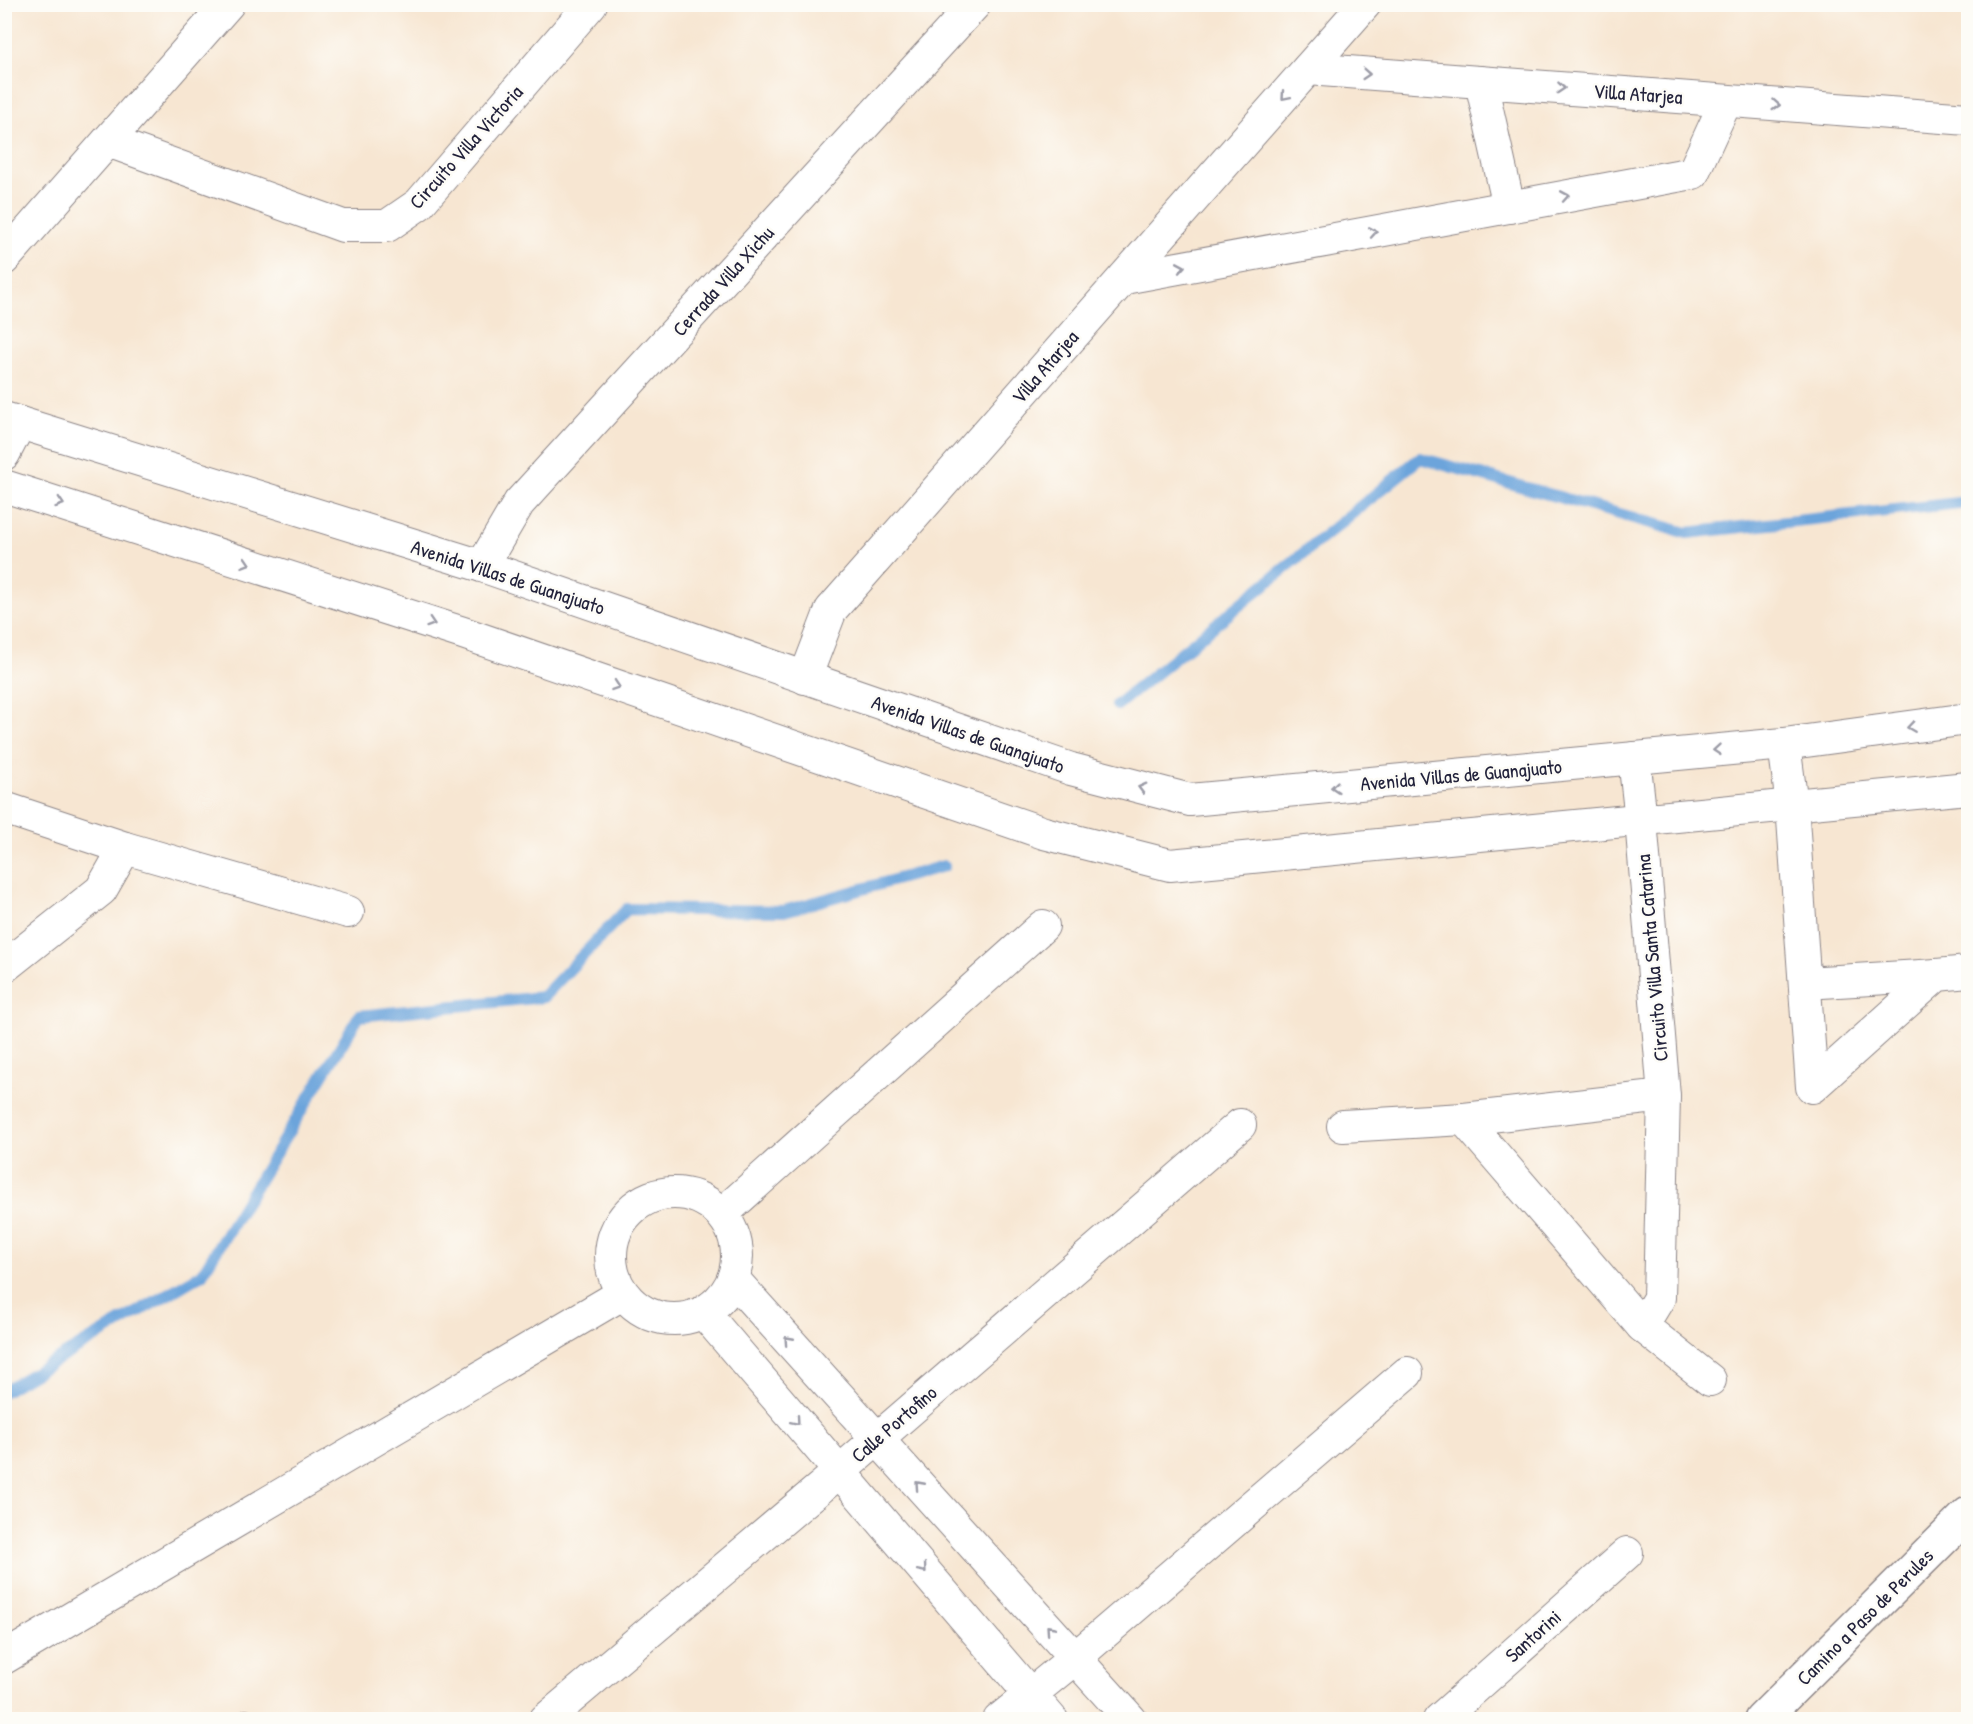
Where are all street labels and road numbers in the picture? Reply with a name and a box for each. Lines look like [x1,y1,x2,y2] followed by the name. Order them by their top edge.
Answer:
[1592,77,1684,110] street label: Villa Atarjea
[403,79,529,214] street label: Circuito Villa Victoria
[666,220,779,342] street label: Cerrada Villa Xichu
[1005,324,1084,409] street label: Villa Atarjea
[408,532,608,621] street label: Avenida Villas de Guanajuato
[868,688,1068,779] street label: Avenida Villas de Guanajuato
[1359,752,1563,797] street label: Avenida Villas de Guanajuato
[1629,853,1674,1063] street label: Circuito Villa Santa Catarina
[845,1379,942,1468] street label: Calle Portofino
[1790,1542,1939,1691] street label: Camino a Paso de Perules
[1499,1603,1566,1668] street label: Santorini

